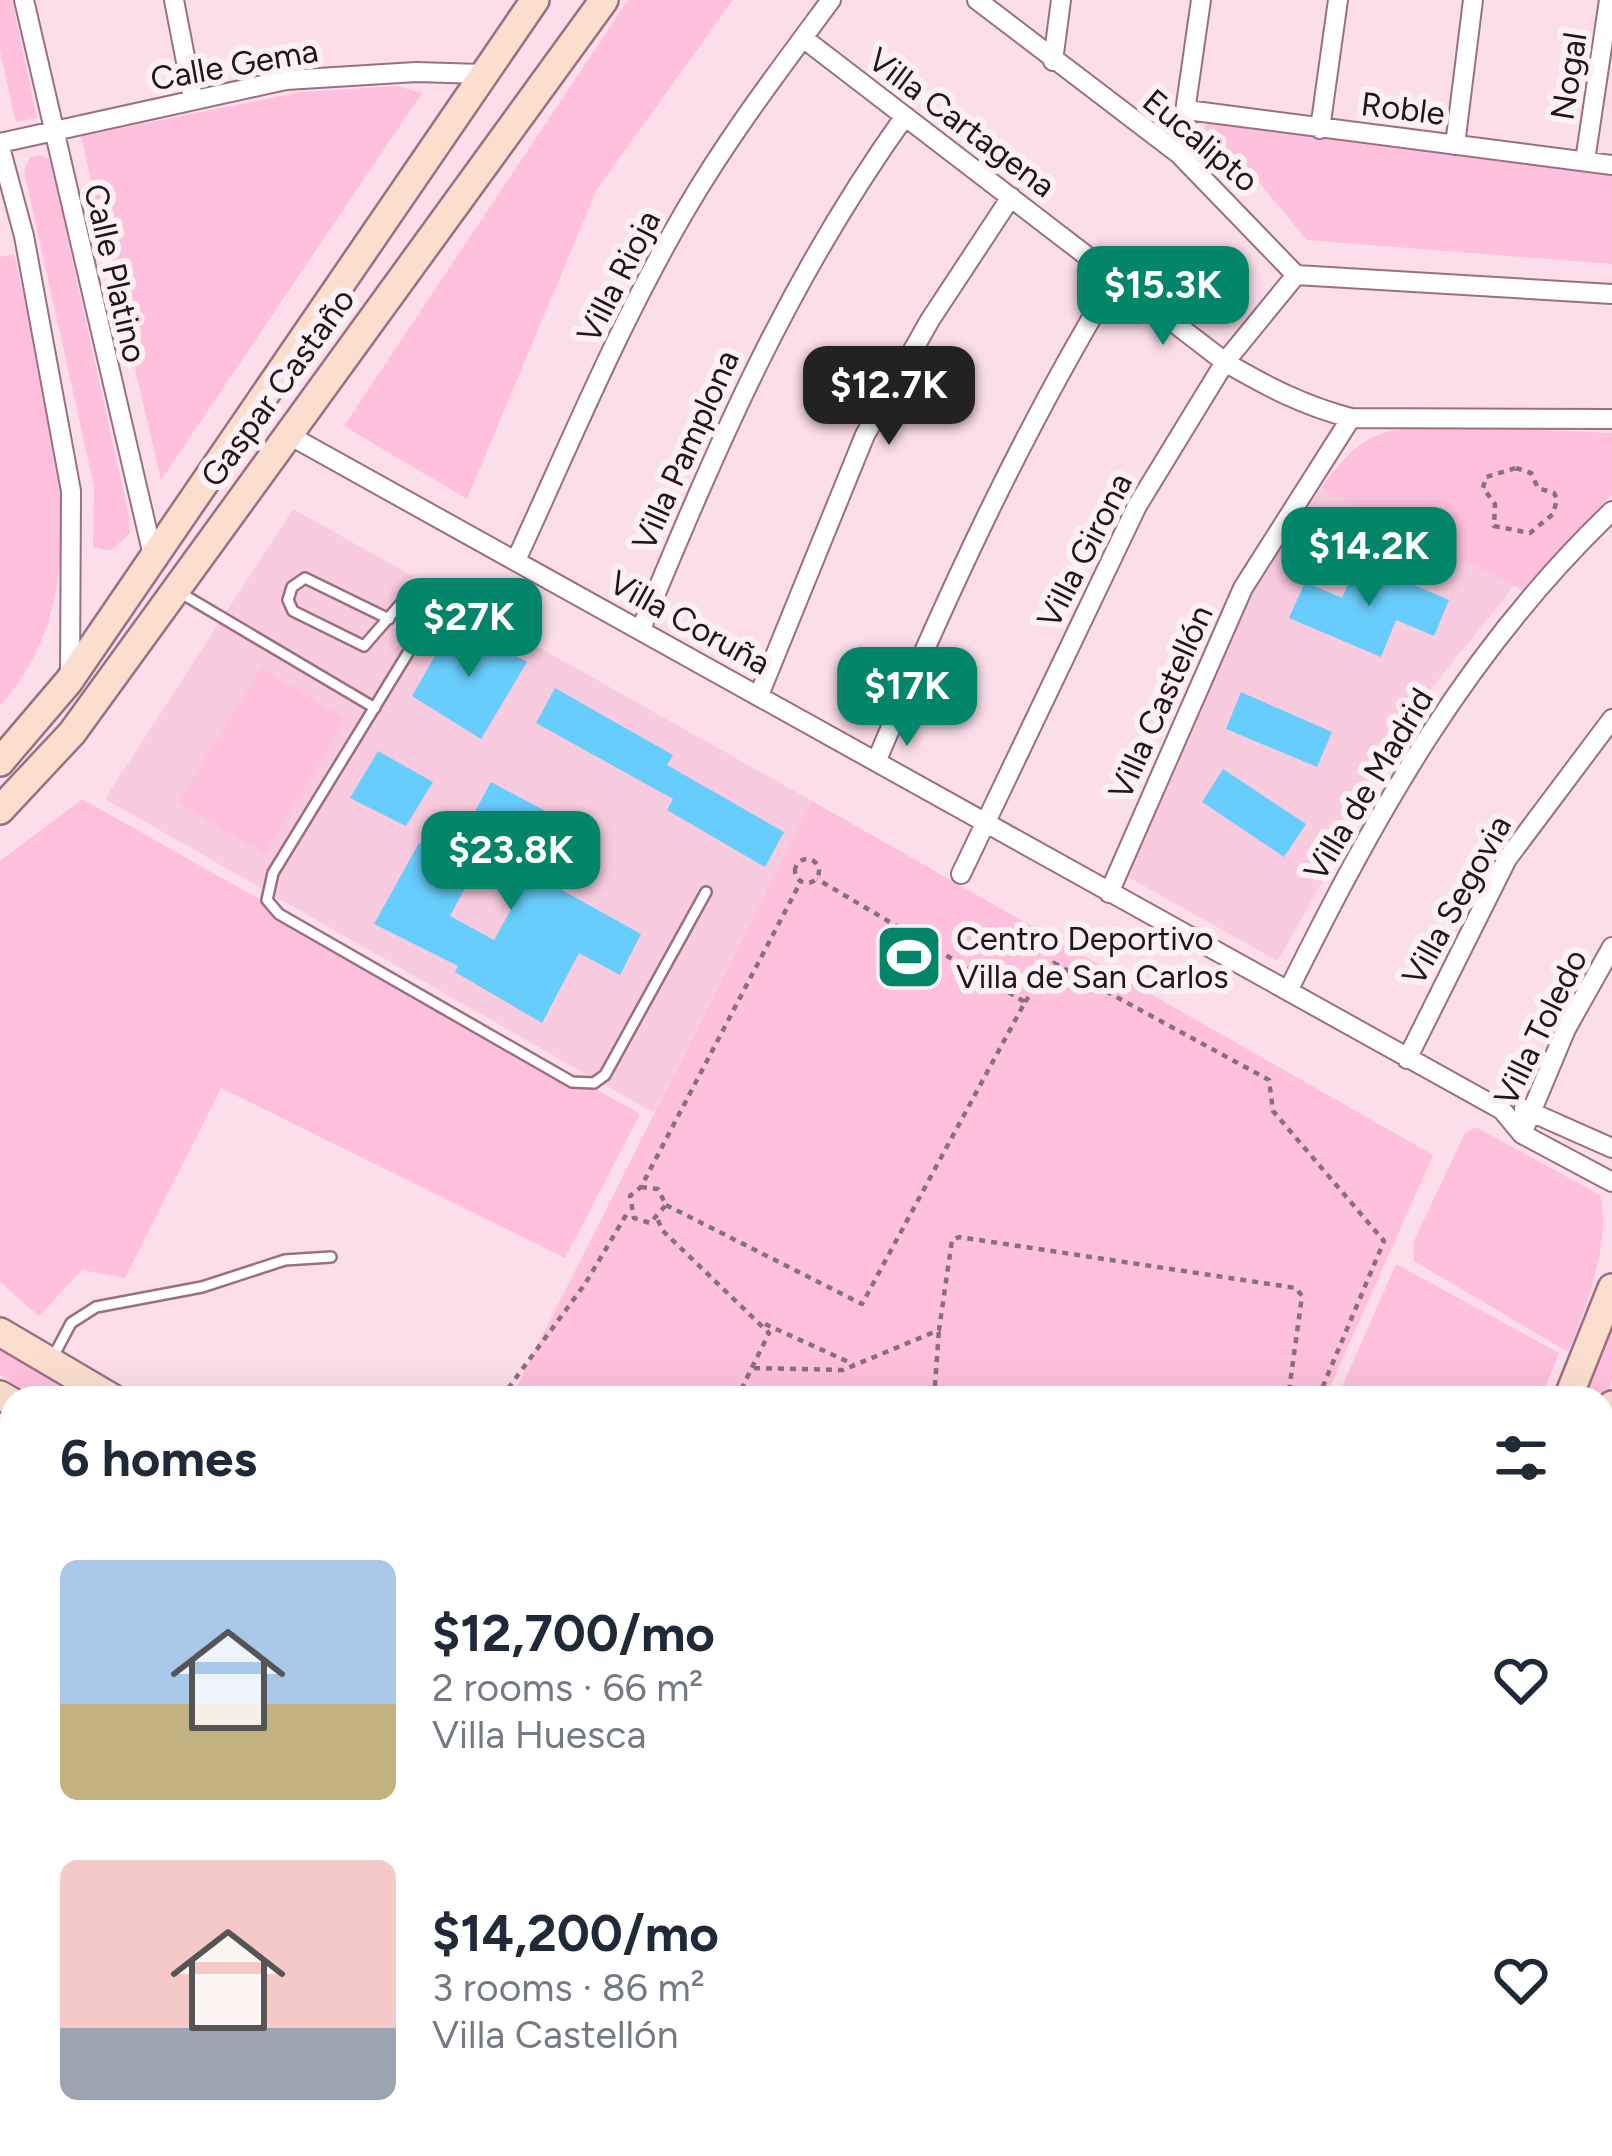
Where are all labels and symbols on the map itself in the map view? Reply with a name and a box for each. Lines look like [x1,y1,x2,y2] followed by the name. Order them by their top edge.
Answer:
[1542,29,1595,123] street label: Nogal
[147,31,321,98] street label: Calle Gema
[861,40,1063,205] street label: Villa Cartagena
[1135,81,1266,200] street label: Eucalipto
[1359,84,1447,133] street label: Roble
[76,180,155,366] street label: Calle Platino
[569,204,668,349] street label: Villa Rioja
[1065,246,1261,348] pin: $15.3K
[192,280,362,494] street label: Gaspar Castaño
[624,344,747,556] street label: Villa Pamplona
[791,346,987,448] pin: $12.7K
[1029,466,1140,634] street label: Villa Girona
[1271,507,1467,609] pin: $14.2K
[603,562,777,683] street label: Villa Coruña
[398,578,540,680] pin: $27K
[1100,599,1221,805] street label: Villa Castellón
[836,647,978,749] pin: $17K
[1296,681,1441,888] street label: Villa de Madrid
[1394,809,1519,992] street label: Villa Segovia
[413,811,609,913] pin: $23.8K
[956,919,1229,996] place label: Centro Deportivo Villa de San Carlos
[874,922,944,992] sports icon: Centro Deportivo Villa de San Carlos
[1486,943,1595,1112] street label: Villa Toledo

